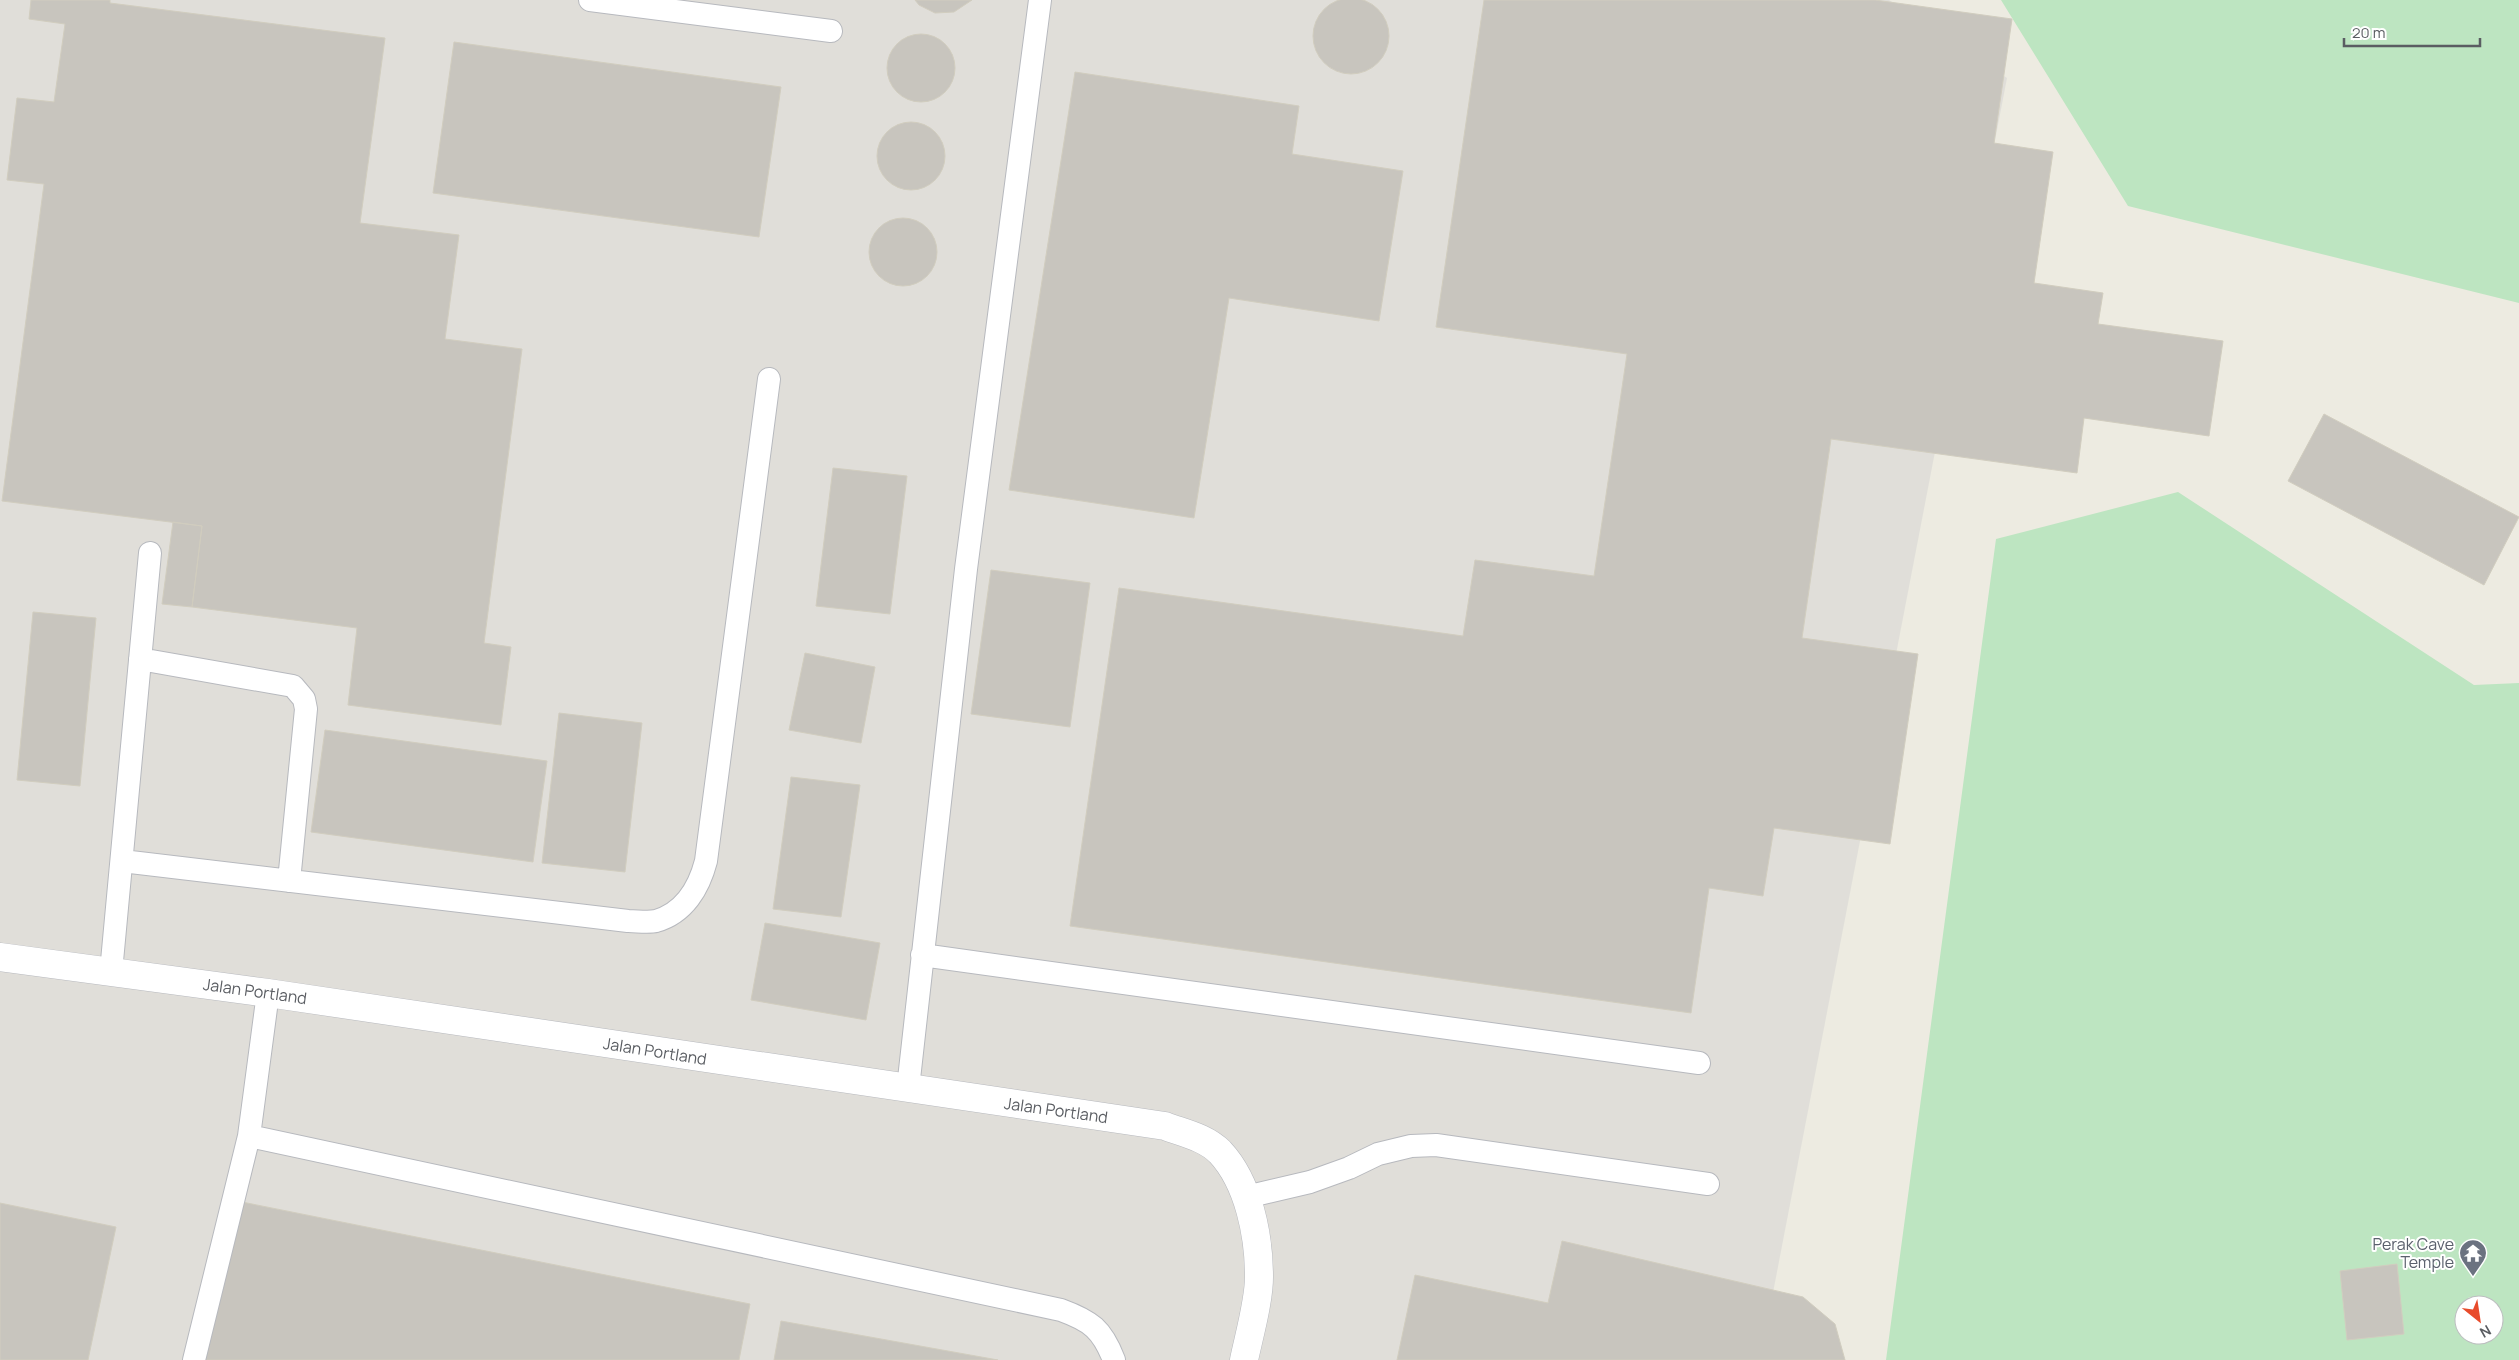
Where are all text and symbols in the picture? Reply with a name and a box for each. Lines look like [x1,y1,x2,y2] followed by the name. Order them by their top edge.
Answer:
[2344,15,2480,47] scale bar
[2352,22,2385,43] text: 20 m
[202,973,308,1009] street label: Jalan Portland
[602,1032,708,1070] street label: Jalan Portland
[1003,1092,1109,1128] street label: Jalan Portland
[2372,1233,2454,1273] place label: Perak Cave Temple
[2458,1238,2488,1277] temple icon: Perak Cave Temple
[2454,1295,2504,1345] north arrow
[2477,1321,2495,1342] text: N

